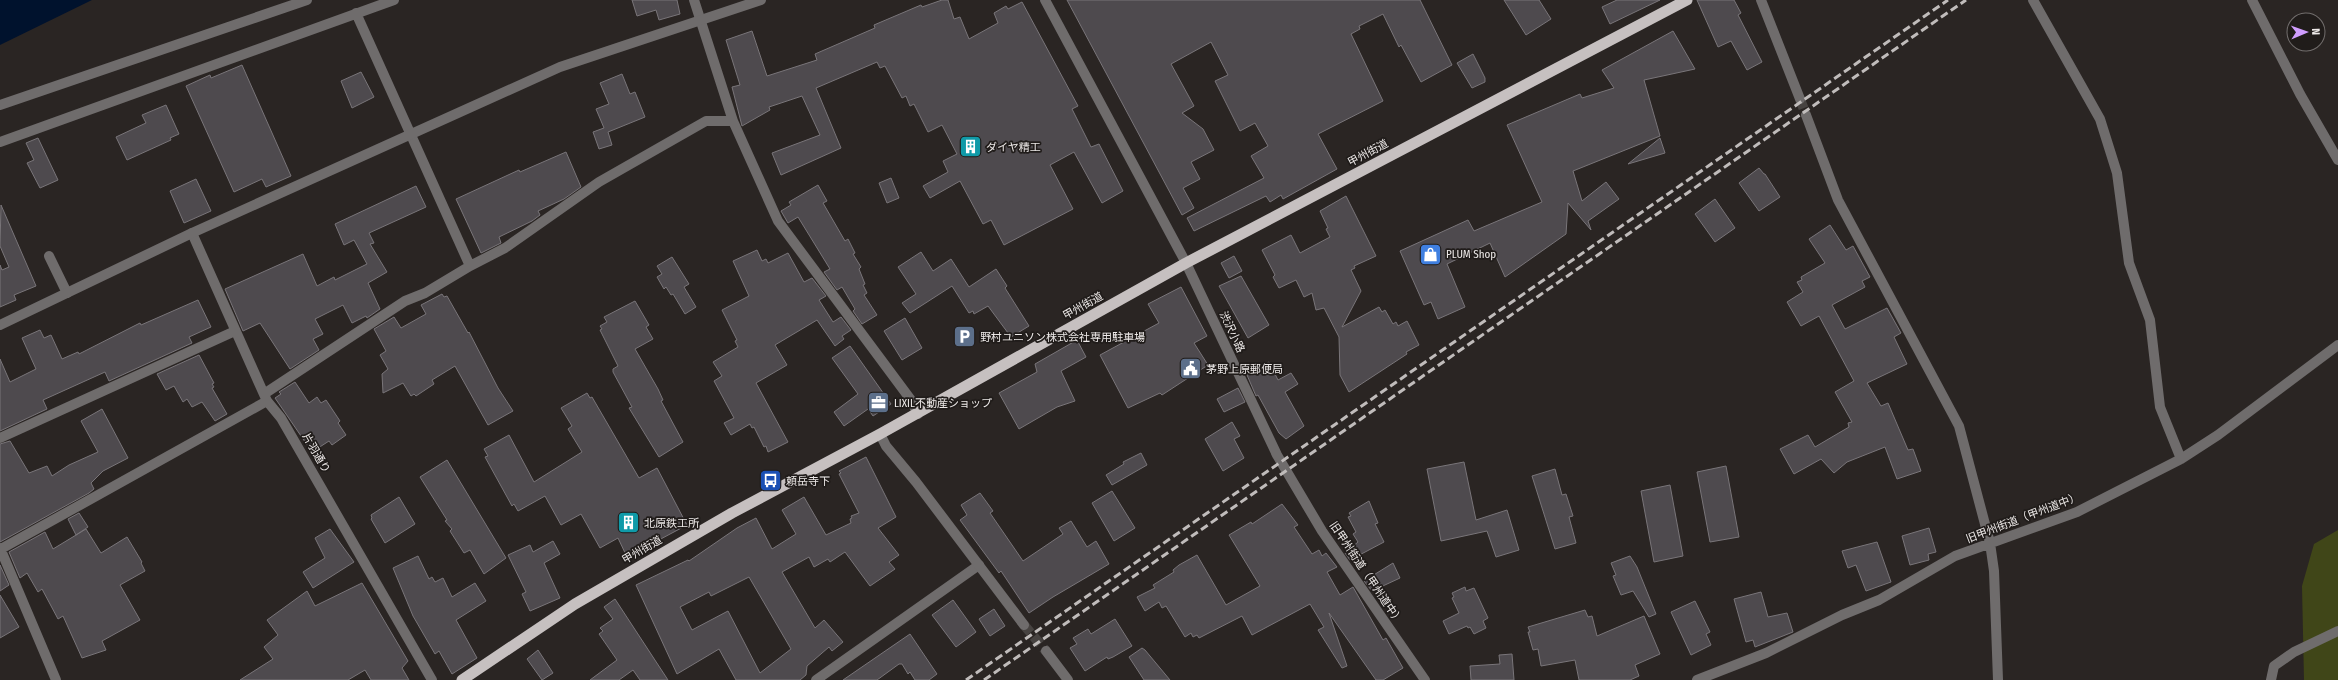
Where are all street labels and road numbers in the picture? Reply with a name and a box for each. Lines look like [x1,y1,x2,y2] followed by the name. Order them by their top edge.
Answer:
[1346,137,1390,169] street label: 甲州街道
[1061,290,1105,322] street label: 甲州街道
[1217,309,1247,355] street label: 渋沢小路
[299,431,333,475] street label: 片羽通り
[1964,490,2082,546] street label: 旧甲州街道（甲州道中）
[1327,519,1405,627] street label: 旧甲州街道（甲州道中）
[620,533,664,567] street label: 甲州街道

